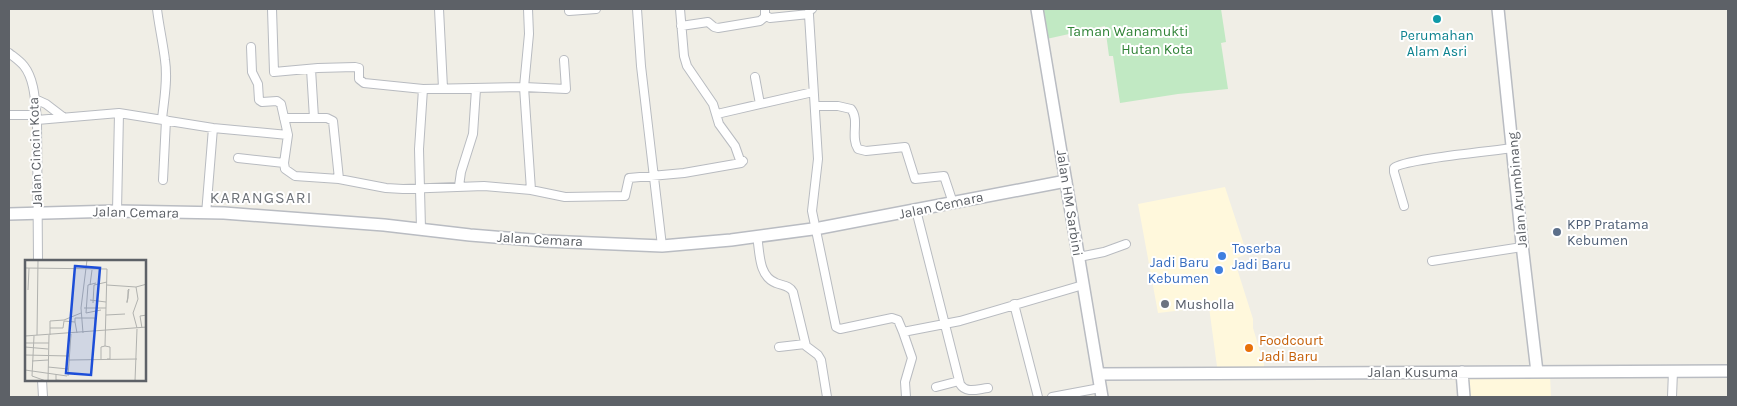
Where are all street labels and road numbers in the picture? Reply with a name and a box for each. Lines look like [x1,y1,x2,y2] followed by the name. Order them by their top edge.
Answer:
[25,97,46,207] street label: Jalan Cincin Kota
[1504,131,1531,249] street label: Jalan Arumbinang
[1053,149,1086,258] street label: Jalan HM Sarbini
[897,188,985,223] street label: Jalan Cemara
[93,203,179,222] street label: Jalan Cemara
[497,229,583,250] street label: Jalan Cemara
[1368,364,1458,381] street label: Jalan Kusuma

